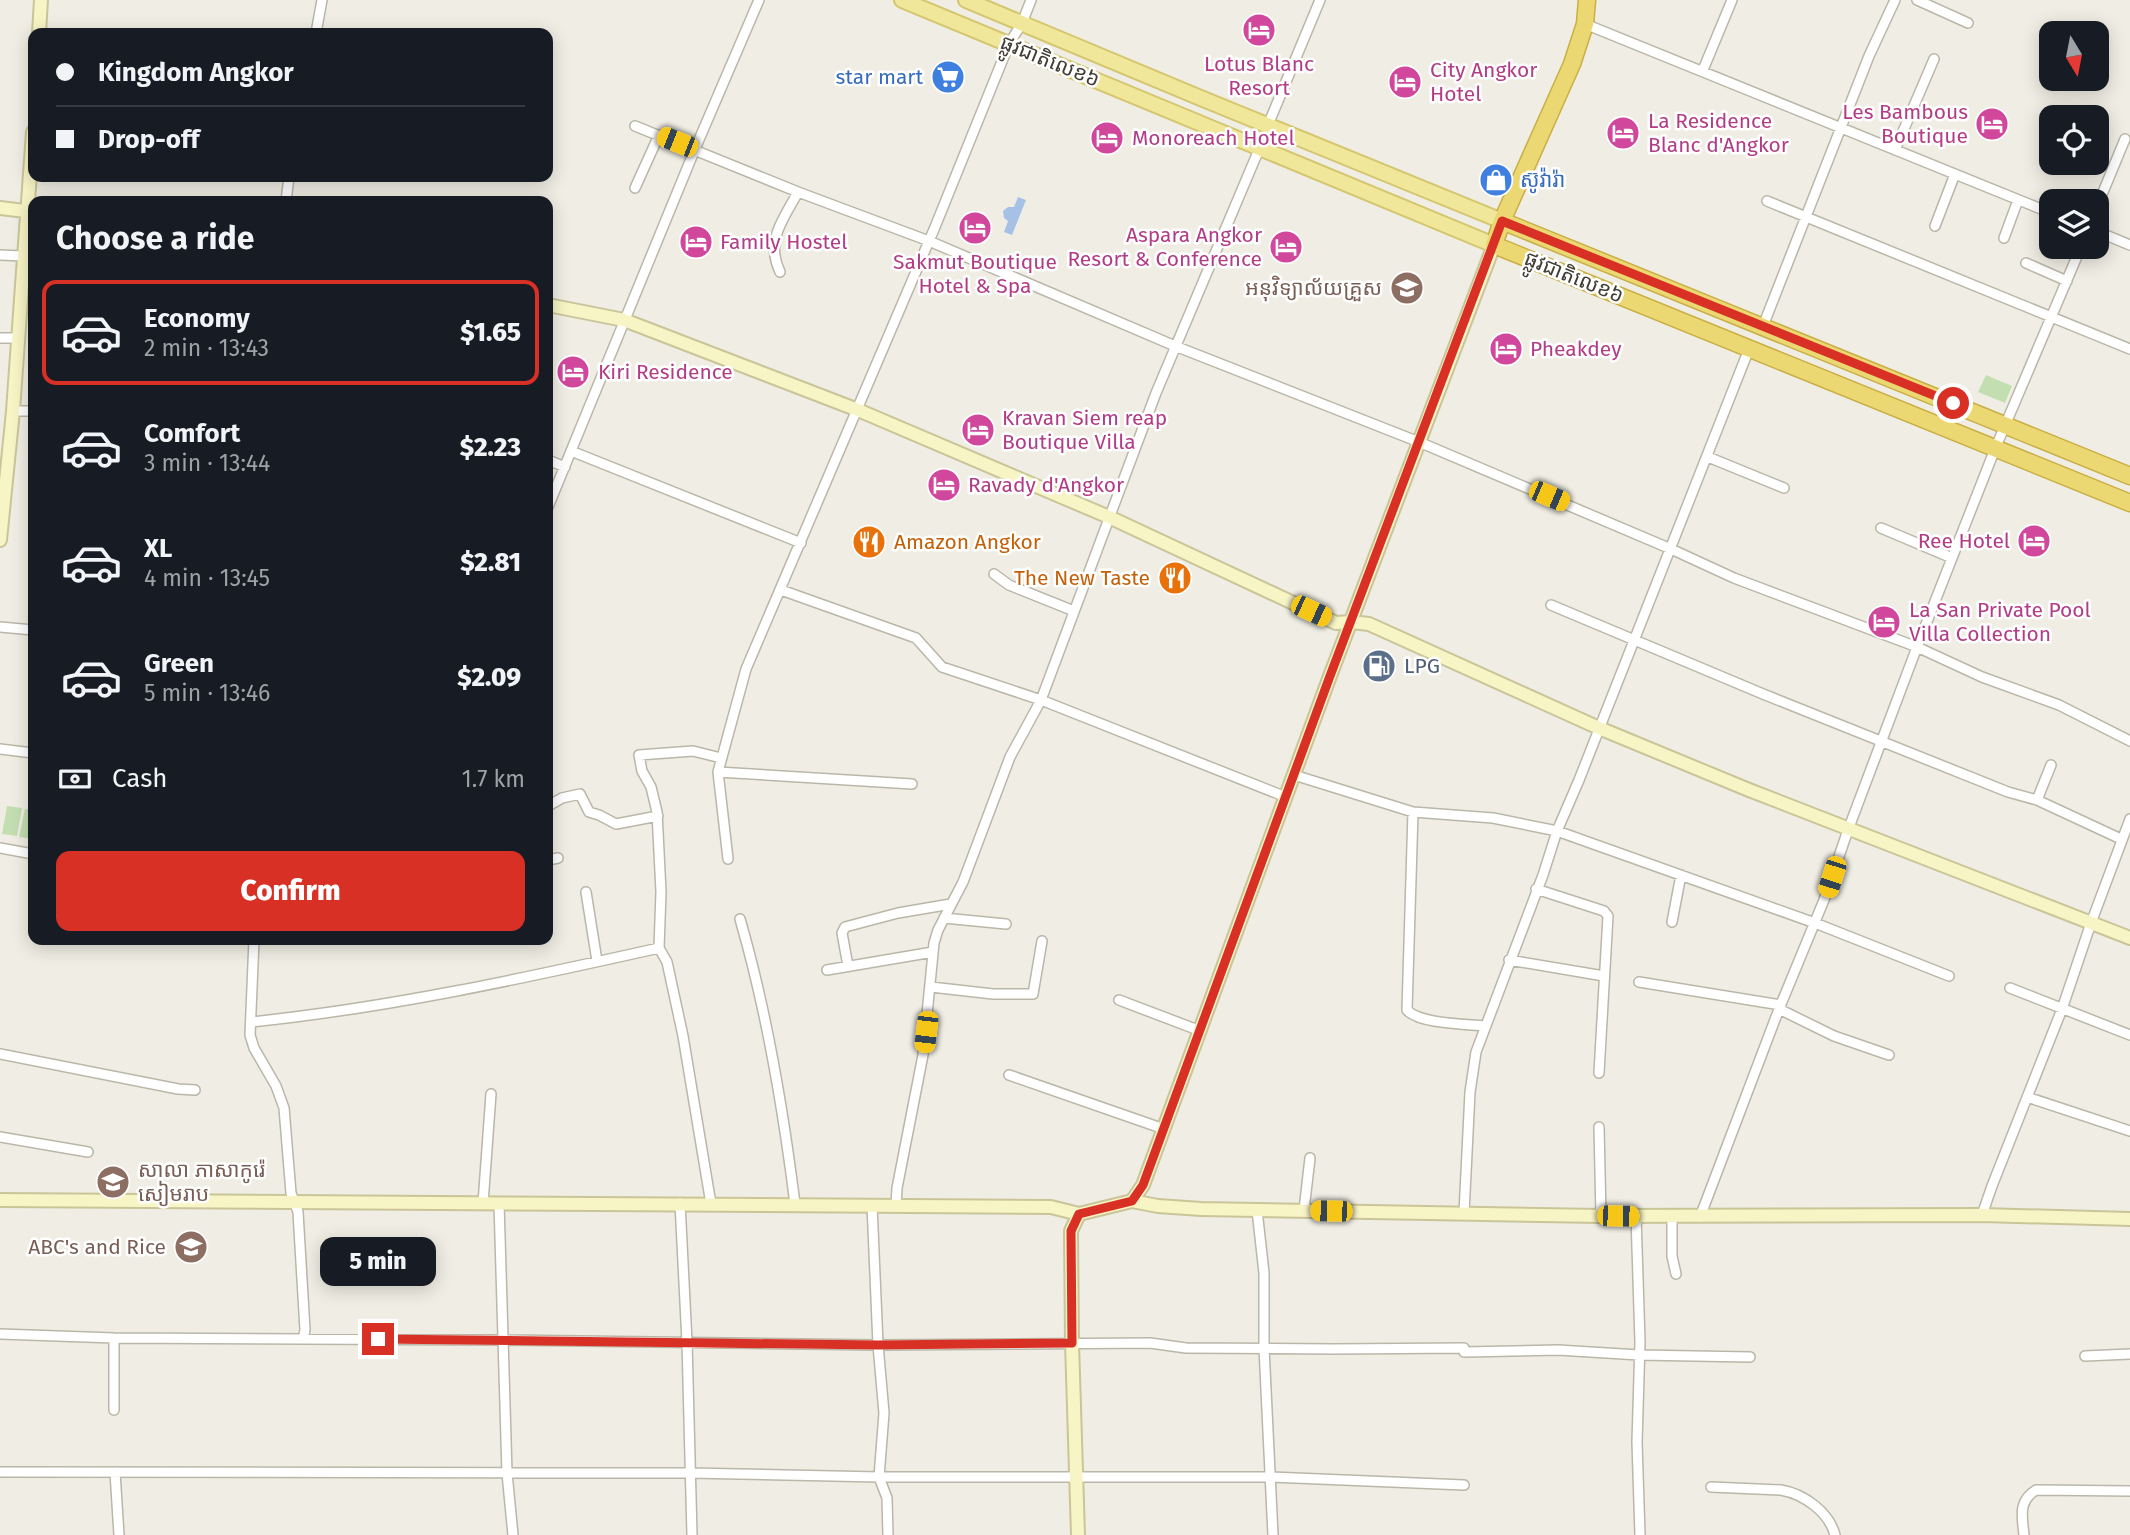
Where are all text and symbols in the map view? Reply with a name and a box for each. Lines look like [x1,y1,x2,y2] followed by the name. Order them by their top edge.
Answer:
[1240,11,1278,49] hotel icon: Lotus Blanc Resort
[2039,21,2109,91] north arrow
[2039,21,2109,259] map controls
[994,29,1104,99] street label: ផ្លូវជាតិលេខ៦
[1204,51,1314,101] place label: Lotus Blanc Resort
[98,57,294,88] text: Kingdom Angkor
[1430,57,1537,107] place label: City Angkor Hotel
[929,58,967,96] supermarket icon: star mart
[1386,63,1424,101] hotel icon: City Angkor Hotel
[836,64,923,90] place label: star mart
[1842,99,1968,149] place label: Les Bambous Boutique
[1973,105,2011,143] hotel icon: Les Bambous Boutique
[2039,105,2109,175] button: locate
[1648,108,1789,158] place label: La Residence Blanc d'Angkor
[1604,114,1642,152] hotel icon: La Residence Blanc d'Angkor
[1088,119,1126,157] hotel icon: Monoreach Hotel
[98,124,200,155] text: Drop-off
[654,124,701,160] car
[1132,125,1295,151] place label: Monoreach Hotel
[1477,161,1515,199] shop icon: ស៊ូវ៉ារ៉ា
[1520,167,1565,194] place label: ស៊ូវ៉ារ៉ា
[2039,189,2109,259] button: layers
[956,209,994,247] hotel icon: Sakmut Boutique Hotel & Spa
[56,219,254,257] text: Choose a ride
[1067,222,1262,272] place label: Aspara Angkor Resort & Conference
[677,223,715,261] hotel icon: Family Hostel
[1267,228,1305,266] hotel icon: Aspara Angkor Resort & Conference
[720,229,847,255] place label: Family Hostel
[1518,245,1628,315] street label: ផ្លូវជាតិលេខ៦
[893,249,1057,299] place label: Sakmut Boutique Hotel & Spa
[1388,269,1426,307] school or university icon: អនុវិទ្យាល័យគ្រួស
[1245,275,1382,302] place label: អនុវិទ្យាល័យគ្រួស
[60,301,123,364] icon: car
[144,303,250,334] text: Economy
[460,317,521,348] text: $1.65
[1487,330,1525,368] hotel icon: Pheakdey
[144,334,269,362] text: 2 min · 13:43
[1530,336,1622,362] place label: Pheakdey
[554,353,592,391] hotel icon: Kiri Residence
[598,359,733,385] place label: Kiri Residence
[1937,387,1969,419] route start
[1002,405,1167,455] place label: Kravan Siem reap Boutique Villa
[959,411,997,449] hotel icon: Kravan Siem reap Boutique Villa
[60,416,123,479] icon: car
[144,418,240,449] text: Comfort
[460,432,521,463] text: $2.23
[144,449,270,477] text: 3 min · 13:44
[925,466,963,504] hotel icon: Ravady d'Angkor
[968,472,1124,498] place label: Ravady d'Angkor
[1526,478,1573,514] car
[2015,522,2053,560] hotel icon: Ree Hotel
[850,523,888,561] restaurant icon: Amazon Angkor
[1918,528,2010,554] place label: Ree Hotel
[894,529,1041,555] place label: Amazon Angkor
[60,531,123,594] icon: car
[144,533,172,564] text: XL
[460,547,521,578] text: $2.81
[1156,559,1194,597] restaurant icon: The New Taste
[144,564,270,592] text: 4 min · 13:45
[1014,565,1150,591] place label: The New Taste
[1288,593,1335,629] car
[1909,597,2091,647] place label: La San Private Pool Villa Collection
[1865,603,1903,641] hotel icon: La San Private Pool Villa Collection
[60,646,123,709] icon: car
[1360,647,1398,685] fuel station icon: LPG
[144,648,214,679] text: Green
[1404,653,1440,679] place label: LPG
[457,662,521,693] text: $2.09
[144,679,270,707] text: 5 min · 13:46
[56,760,94,798] icon: cash
[112,763,168,794] text: Cash
[462,765,525,793] text: 1.7 km
[56,851,525,931] button: Confirm
[1816,854,1849,900] car
[914,1010,939,1054] car
[138,1157,265,1207] place label: សាលា ភាសាកូរ៉េ សៀមរាប
[94,1163,132,1201] school or university icon: សាលា ភាសាកូរ៉េ សៀមរាប
[1310,1200,1353,1222] car
[1597,1205,1640,1227] car
[172,1228,210,1266] school or university icon: ABC's and Rice
[28,1234,166,1260] place label: ABC's and Rice
[320,1238,436,1286] callout: 5 min
[350,1247,406,1275] text: 5 min
[362,1323,394,1355] route end

